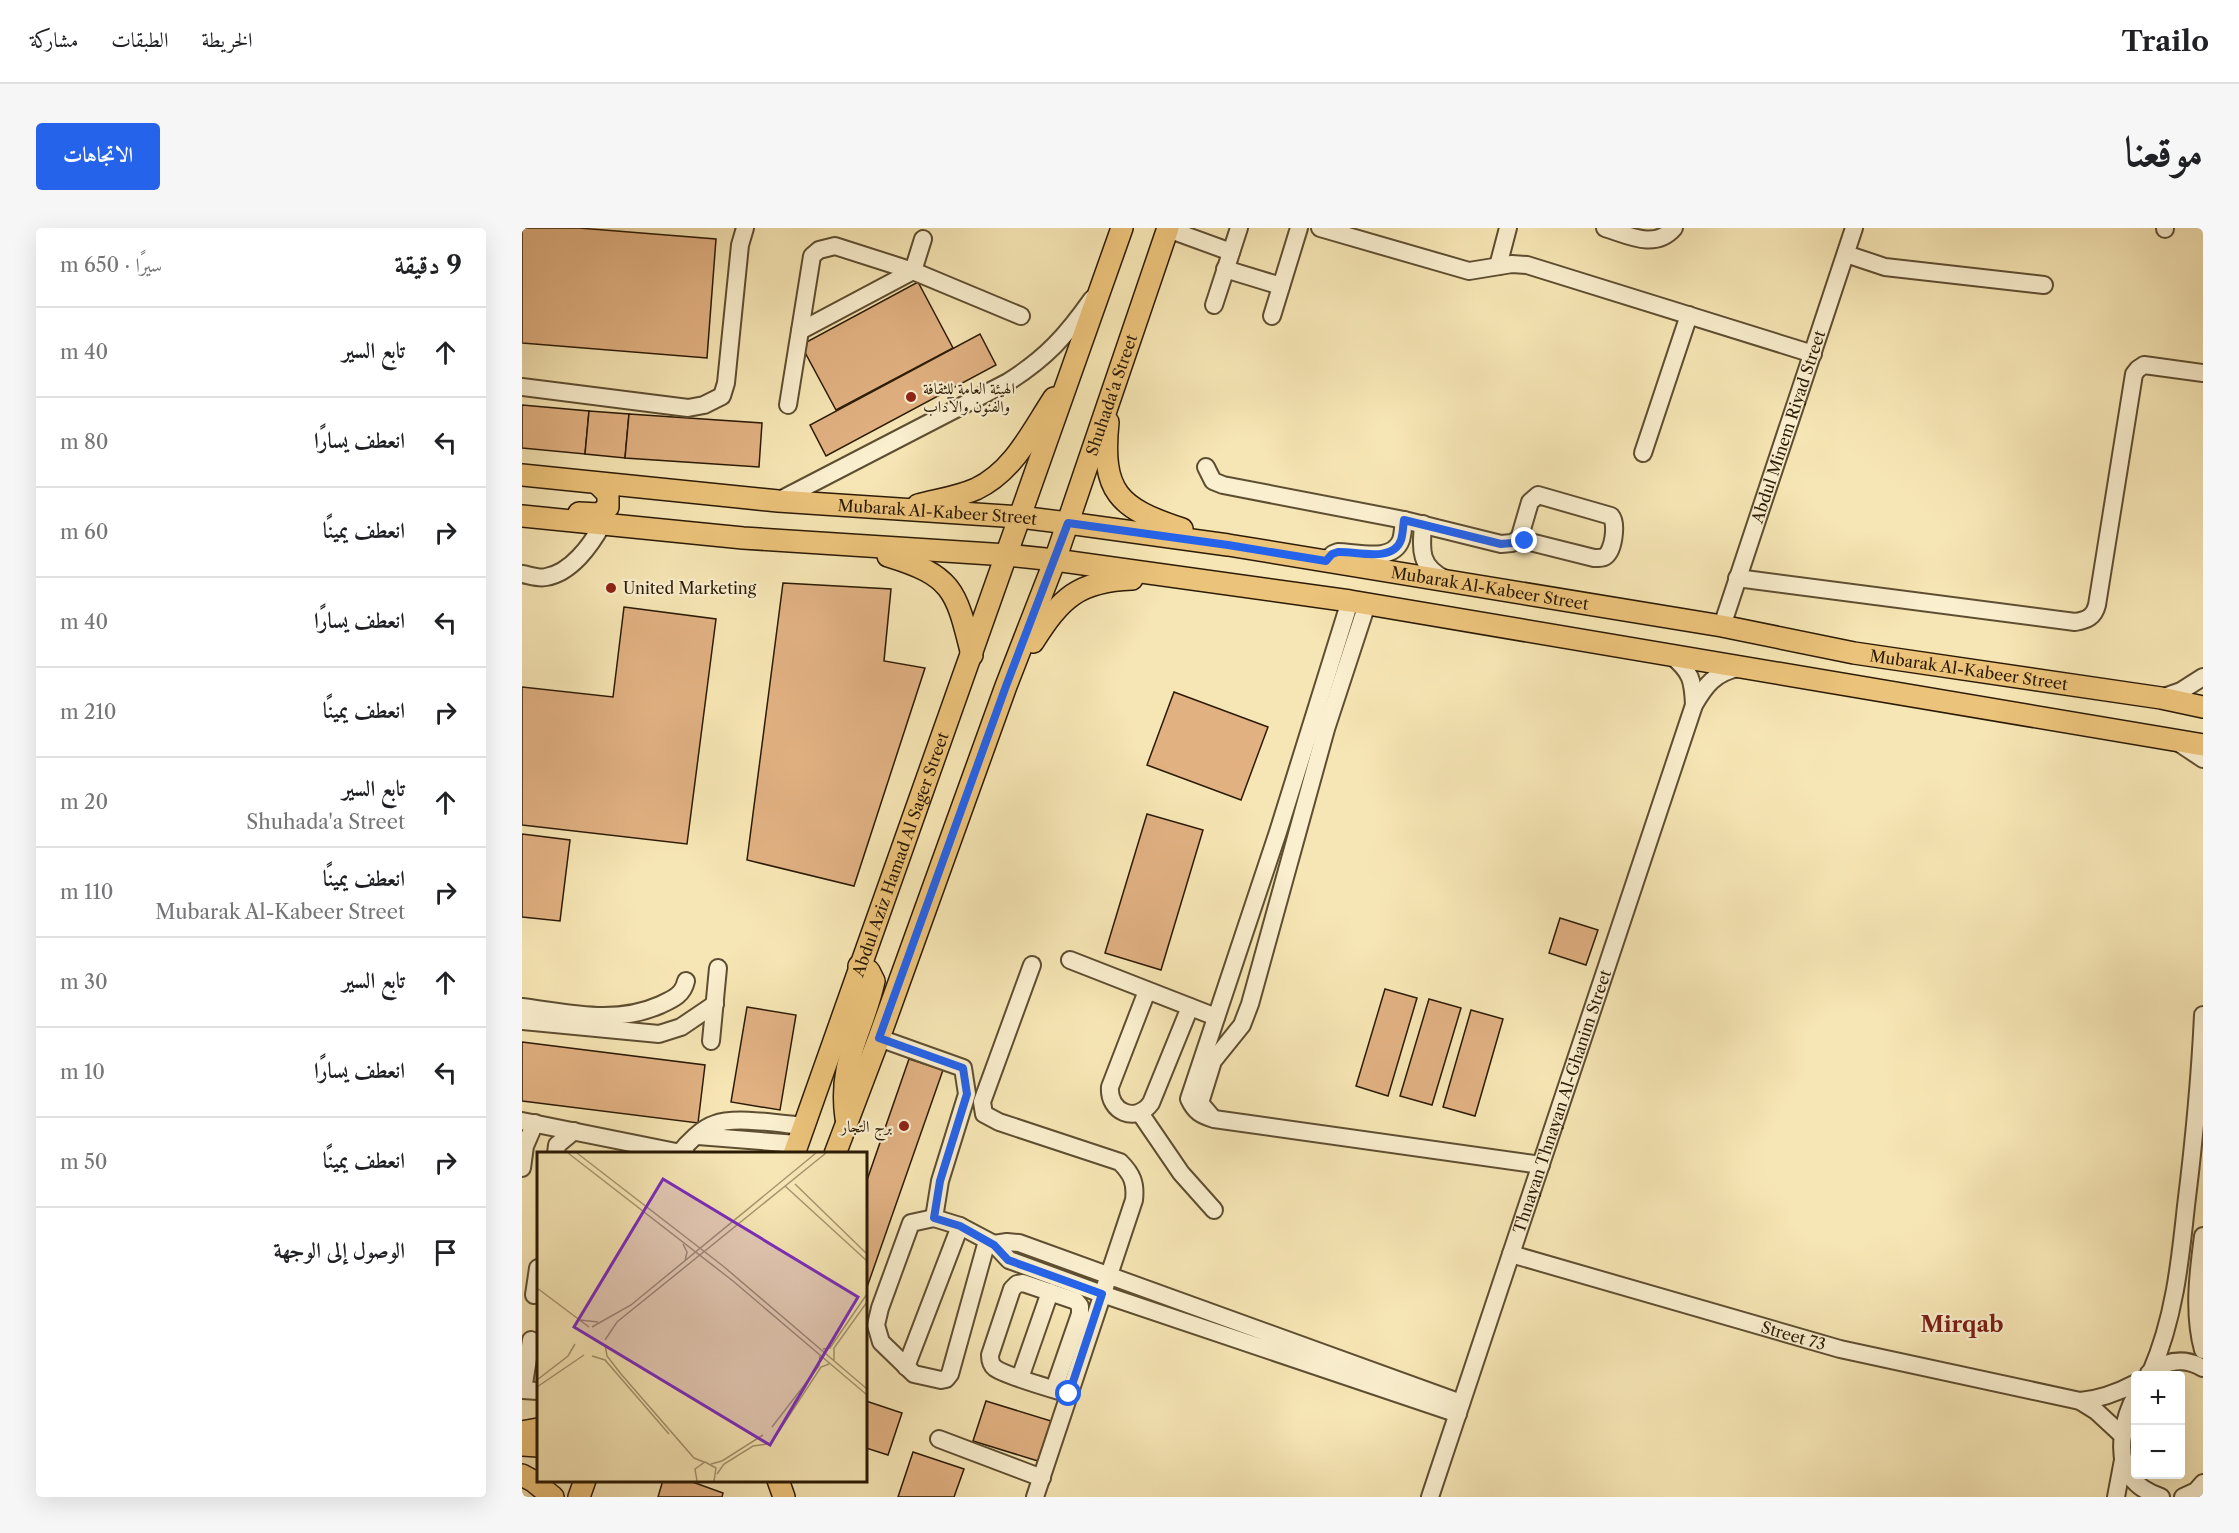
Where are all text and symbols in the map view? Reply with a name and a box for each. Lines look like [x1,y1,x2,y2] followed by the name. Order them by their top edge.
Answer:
[2122,24,2209,58] text: Trailo
[30,27,78,52] text: مشاركة
[111,27,168,52] text: الطبقات
[201,27,253,52] text: الخريطة
[36,123,160,190] button: الاتجاهات
[2125,125,2203,177] text: موقعنا
[395,249,462,281] text: 9 دقيقة
[60,253,162,277] text: سيرًا · 650 m
[1746,327,1830,527] street label: Abdul Minem Riyad Street
[1081,331,1141,458] street label: Shuhada'a Street
[429,336,462,369] icon: ahead
[342,337,405,364] text: تابع السير
[60,340,108,364] text: 40 m
[923,378,1015,417] place label: الهيئة العامة للثقافة والفنون والآداب
[904,390,918,404] marker: الهيئة العامة للثقافة والفنون والآداب
[429,426,462,459] icon: left
[314,427,405,454] text: انعطف يسارًا
[60,430,109,454] text: 80 m
[837,495,1039,529] street label: Mubarak Al-Kabeer Street
[429,516,462,549] icon: right
[323,517,405,544] text: انعطف يمينًا
[60,520,108,544] text: 60 m
[1511,527,1537,553] route end
[1390,562,1590,614] street label: Mubarak Al-Kabeer Street
[623,578,757,598] place label: United Marketing
[604,581,618,595] marker: United Marketing
[429,606,462,639] icon: left
[314,607,405,634] text: انعطف يسارًا
[60,610,108,634] text: 40 m
[1868,645,2069,694] street label: Mubarak Al-Kabeer Street
[429,696,462,729] icon: right
[323,697,405,724] text: انعطف يمينًا
[60,700,117,724] text: 210 m
[847,729,953,980] street label: Abdul Aziz Hamad Al Sager Street
[342,775,405,802] text: تابع السير
[429,786,462,819] icon: ahead
[60,790,108,814] text: 20 m
[246,810,405,834] text: Shuhada'a Street
[323,865,405,892] text: انعطف يمينًا
[429,876,462,909] icon: right
[60,880,113,904] text: 110 m
[155,900,405,924] text: Mubarak Al-Kabeer Street
[429,966,462,999] icon: ahead
[342,967,405,994] text: تابع السير
[1509,967,1615,1236] street label: Thnayan Thnayan Al-Ghanim Street
[60,970,108,994] text: 30 m
[429,1056,462,1089] icon: left
[314,1057,405,1084] text: انعطف يسارًا
[60,1060,105,1084] text: 10 m
[839,1116,892,1141] place label: برج التجار
[897,1119,911,1133] marker: برج التجار
[429,1146,462,1179] icon: right
[323,1147,405,1174] text: انعطف يمينًا
[60,1150,108,1174] text: 50 m
[537,1152,867,1482] inset map
[429,1236,462,1269] icon: arrive
[273,1237,405,1264] text: الوصول إلى الوجهة
[1920,1311,2004,1338] district label: Mirqab
[1759,1317,1828,1354] street label: Street 73
[2131,1371,2185,1479] map controls
[2131,1371,2185,1425] button: +
[1055,1380,1081,1406] route start
[2131,1425,2185,1479] button: −

